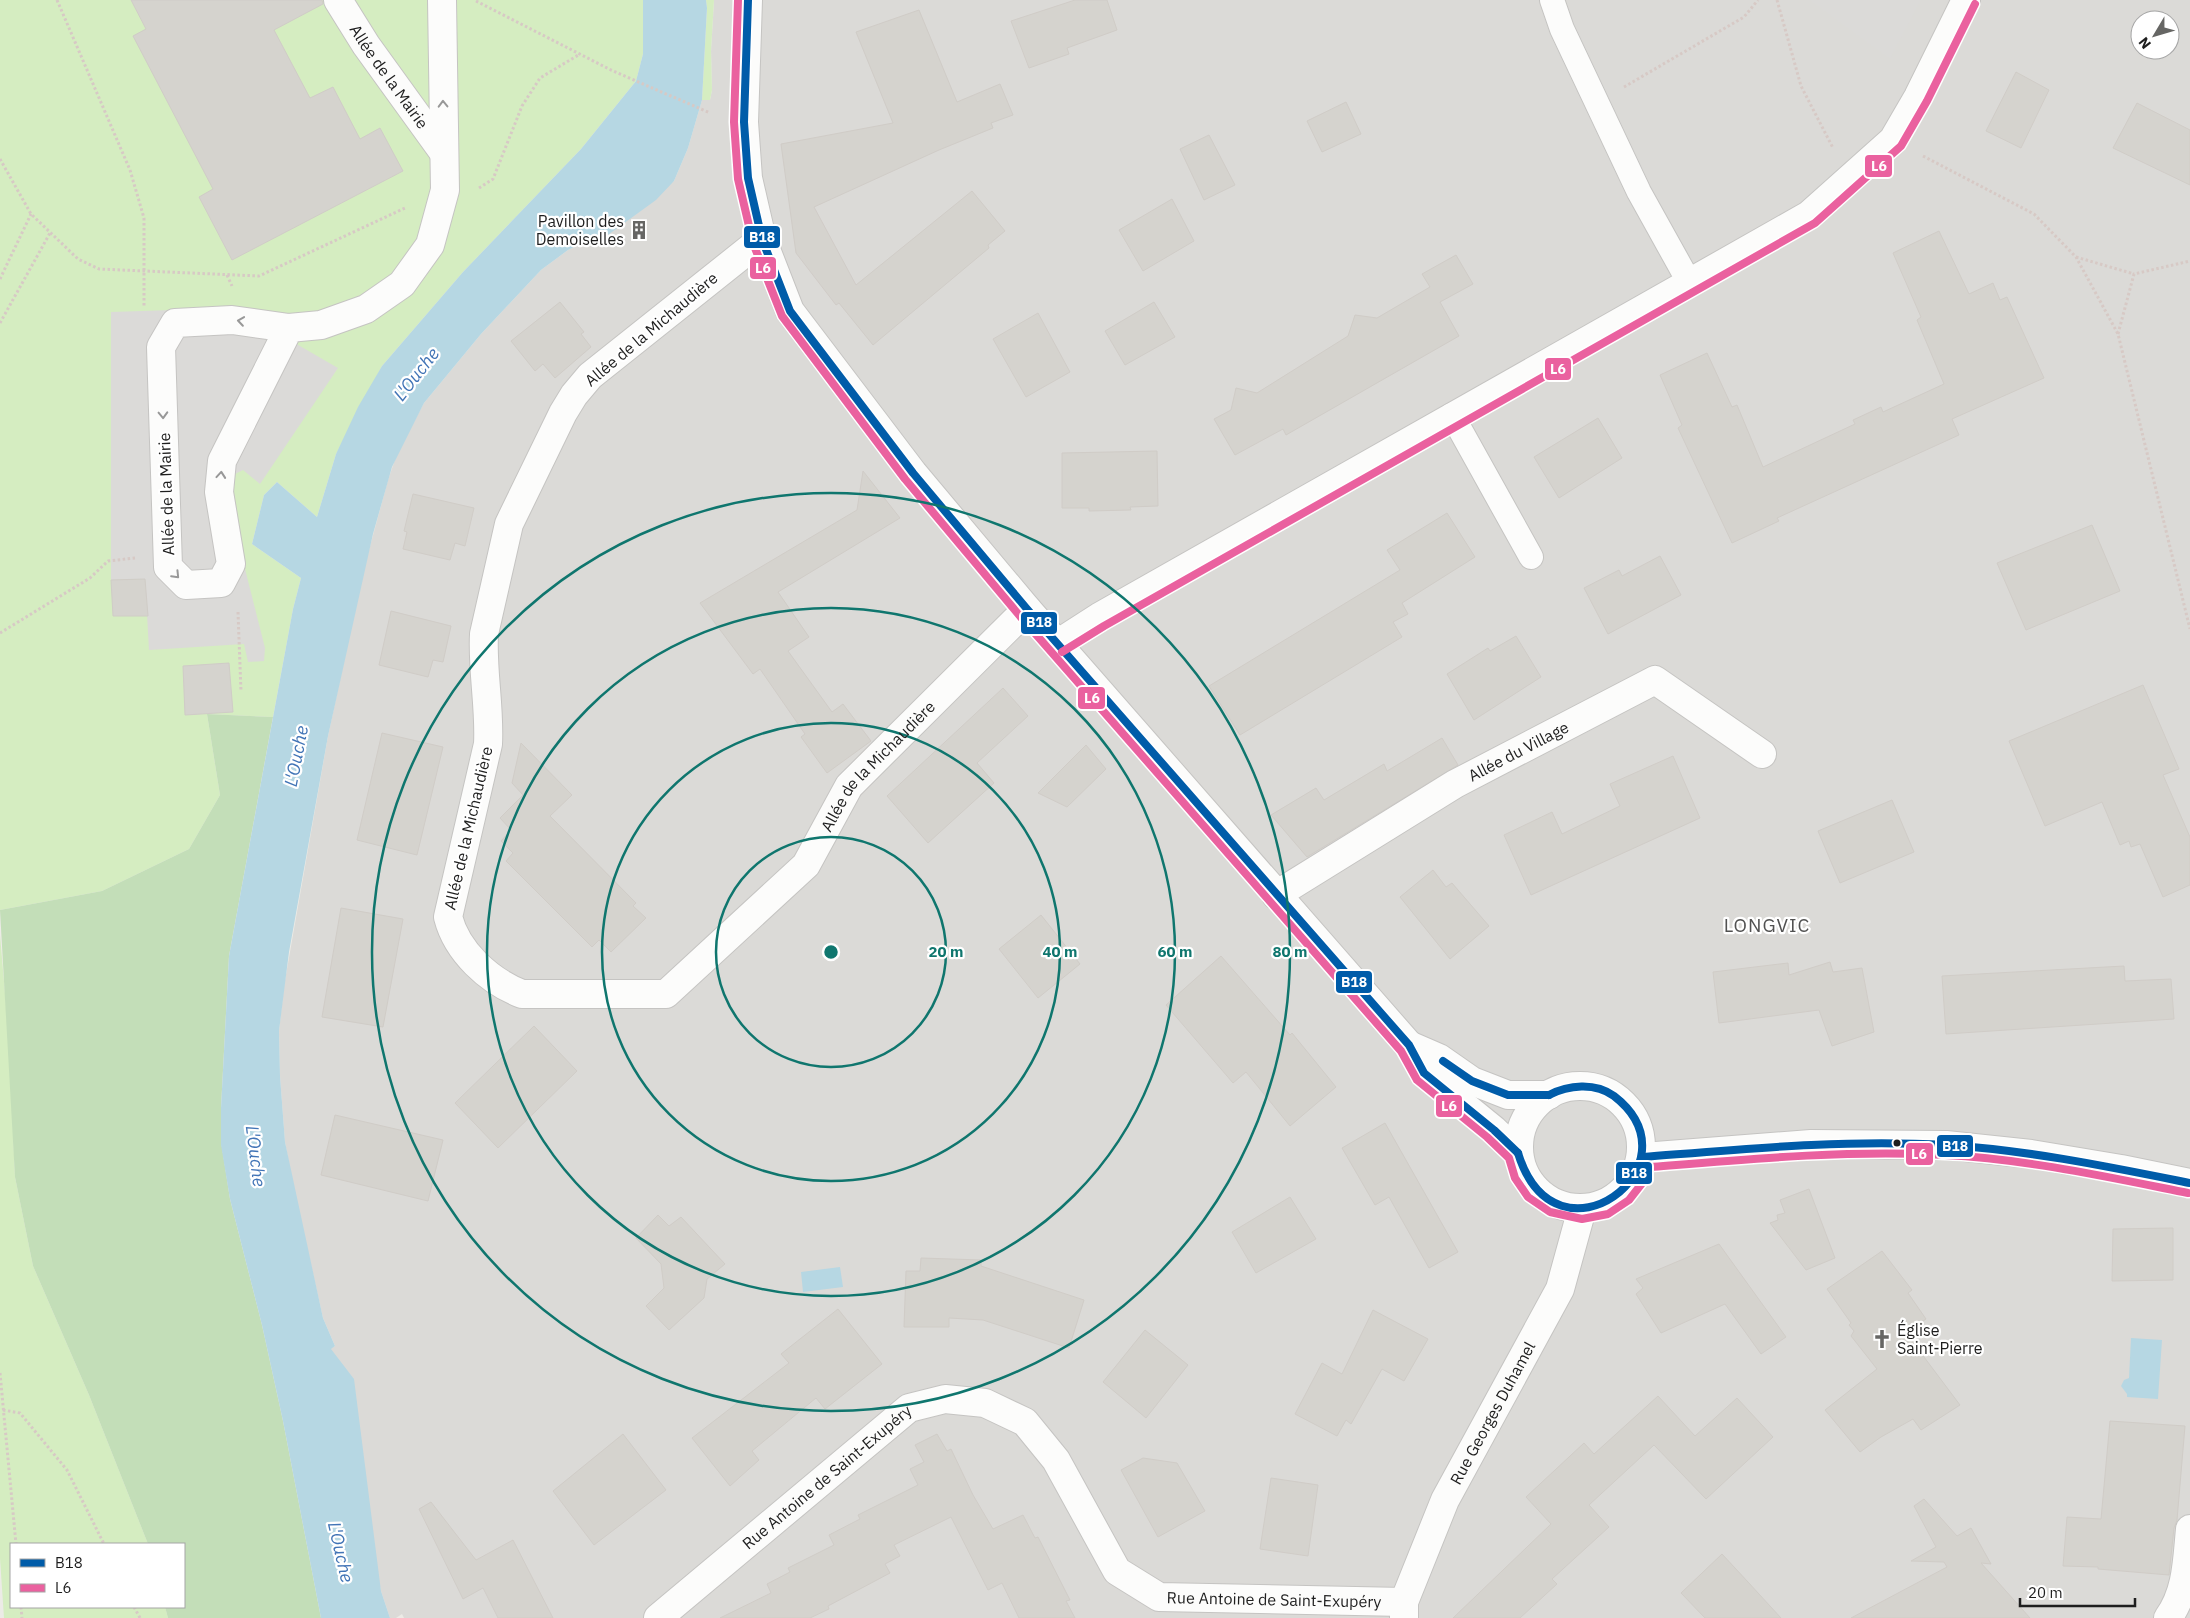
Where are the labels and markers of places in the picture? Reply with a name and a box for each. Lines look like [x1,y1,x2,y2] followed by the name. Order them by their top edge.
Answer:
[536,211,624,249] place label: Pavillon des Demoiselles
[628,219,650,241] building icon: Pavillon des Demoiselles
[822,943,840,961] centre of rings
[1892,1138,1902,1148] unlabelled marker
[1897,1319,1983,1358] place label: Église Saint-Pierre
[1871,1328,1893,1350] church icon: Église Saint-Pierre

